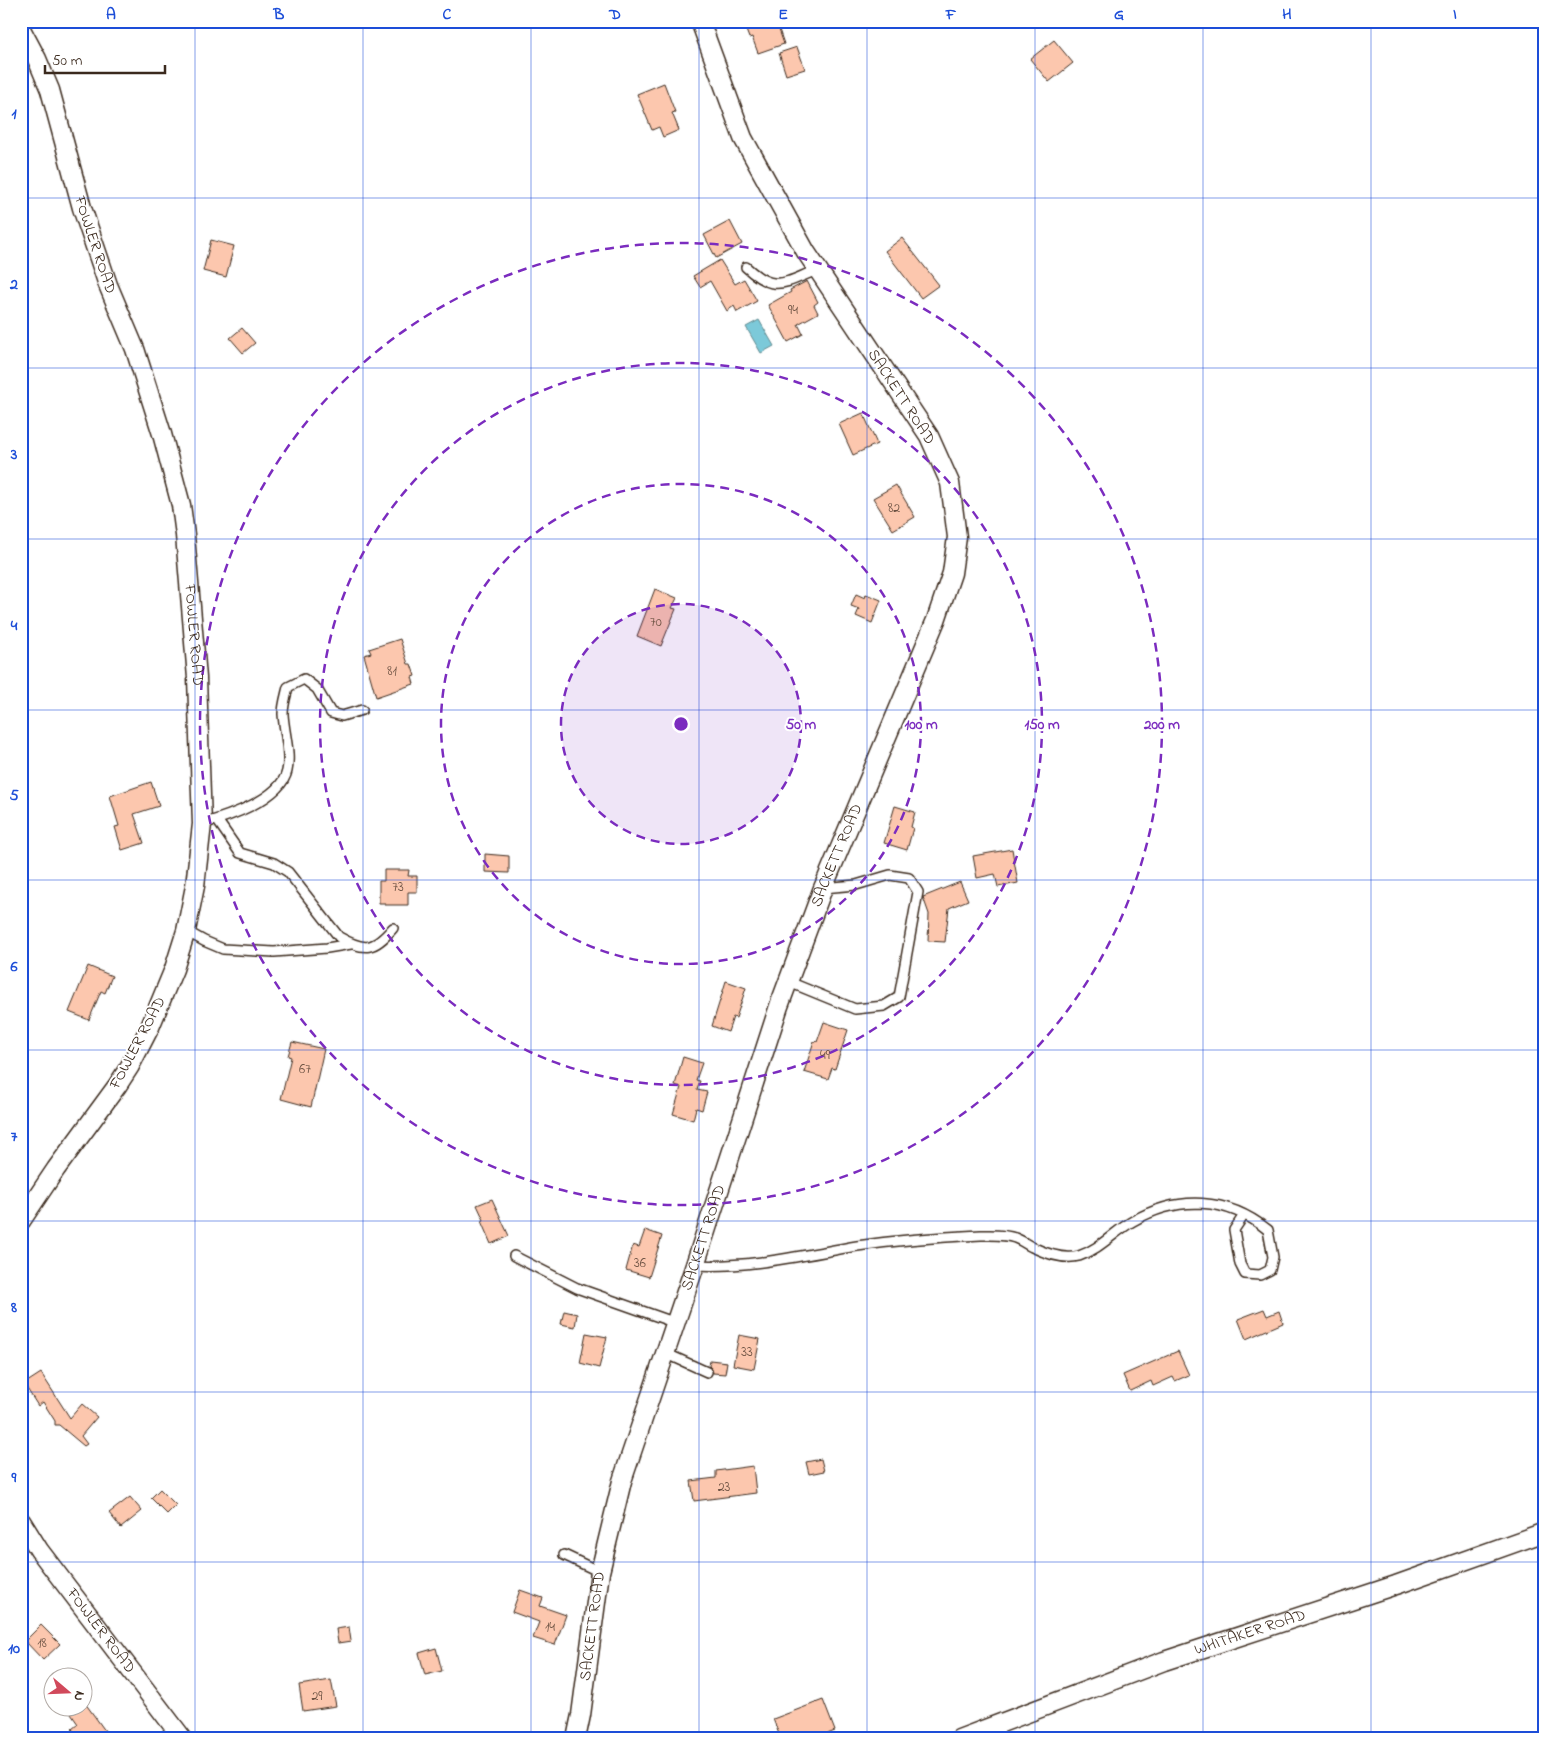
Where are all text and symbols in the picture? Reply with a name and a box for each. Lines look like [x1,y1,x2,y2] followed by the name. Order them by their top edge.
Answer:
[106,3,116,27] text: A
[273,3,285,27] text: B
[443,3,452,27] text: C
[608,3,621,27] text: D
[778,3,788,27] text: E
[945,3,957,27] text: F
[1114,3,1124,27] text: G
[1282,3,1292,27] text: H
[1453,3,1457,27] text: I
[45,42,165,74] scale bar
[52,50,83,72] text: 50 m
[11,102,17,126] text: 1
[67,193,122,298] street label: FOWLER ROAD
[9,273,18,297] text: 2
[788,300,798,321] house number: 94
[861,344,941,450] street label: SACKETT ROAD
[10,443,18,467] text: 3
[888,498,900,519] house number: 82
[177,582,209,686] street label: FOWLER ROAD
[650,612,662,633] house number: 70
[10,614,18,638] text: 4
[387,661,397,682] house number: 81
[786,714,817,736] text: 50 m
[904,714,938,736] text: 100 m
[1024,714,1060,736] text: 150 m
[1143,714,1180,736] text: 200 m
[672,715,690,733] centre of rings
[9,784,19,808] text: 5
[805,800,869,911] street label: SACKETT ROAD
[392,877,404,898] house number: 73
[9,955,18,979] text: 6
[103,993,172,1094] street label: FOWLER ROAD
[820,1045,831,1066] house number: 49
[299,1059,311,1080] house number: 67
[11,1125,18,1149] text: 7
[675,1182,732,1294] street label: SACKETT ROAD
[634,1253,646,1274] house number: 36
[10,1296,17,1320] text: 8
[741,1342,753,1363] house number: 33
[11,1466,17,1490] text: 9
[718,1477,731,1498] house number: 23
[574,1570,612,1682] street label: SACKETT ROAD
[60,1583,141,1679] street label: FOWLER ROAD
[1191,1603,1309,1662] street label: WHITAKER ROAD
[545,1617,555,1638] house number: 14
[37,1633,47,1654] house number: 18
[8,1637,20,1661] text: 10
[42,1668,92,1718] north arrow
[311,1686,323,1707] house number: 29
[67,1688,90,1704] text: N

